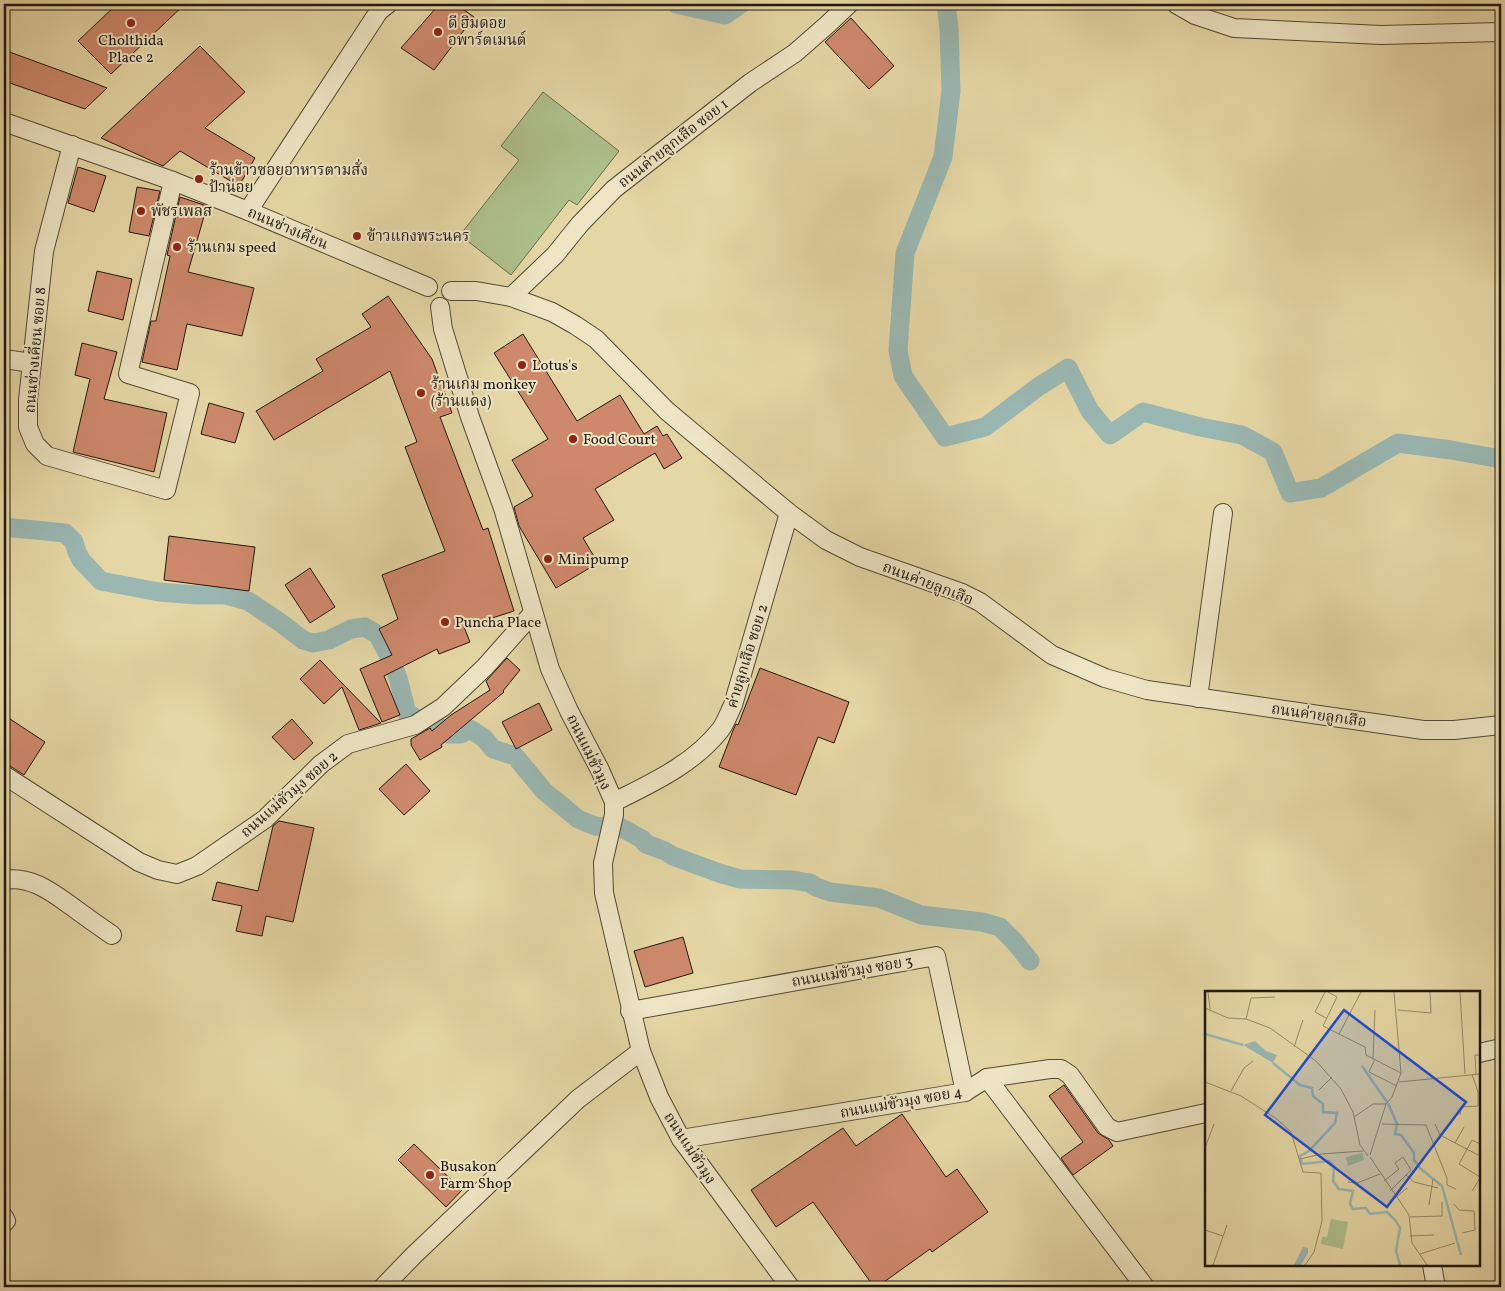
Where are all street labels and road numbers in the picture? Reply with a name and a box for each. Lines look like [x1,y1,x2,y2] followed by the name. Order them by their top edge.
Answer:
[614,94,733,194] street label: ถนนค่ายลูกเสือ ซอย 1
[244,201,332,256] street label: ถนนช่างเคี่ยน
[19,286,52,414] street label: ถนนช่างเคี่ยน ซอย 8
[879,557,976,611] street label: ถนนค่ายลูกเสือ
[723,602,774,711] street label: ค่ายลูกเสือ ซอย 2
[1270,699,1368,734] street label: ถนนค่ายลูกเสือ
[560,711,615,794] street label: ถนนแม่ขัวมุง
[237,747,343,843] street label: ถนนแม่ขัวมุง ซอย 2
[790,951,914,993] street label: ถนนแม่ขัวมุง ซอย 3
[838,1082,964,1125] street label: ถนนแม่ขัวมุง ซอย 4
[658,1109,720,1189] street label: ถนนแม่ขัวมุง

